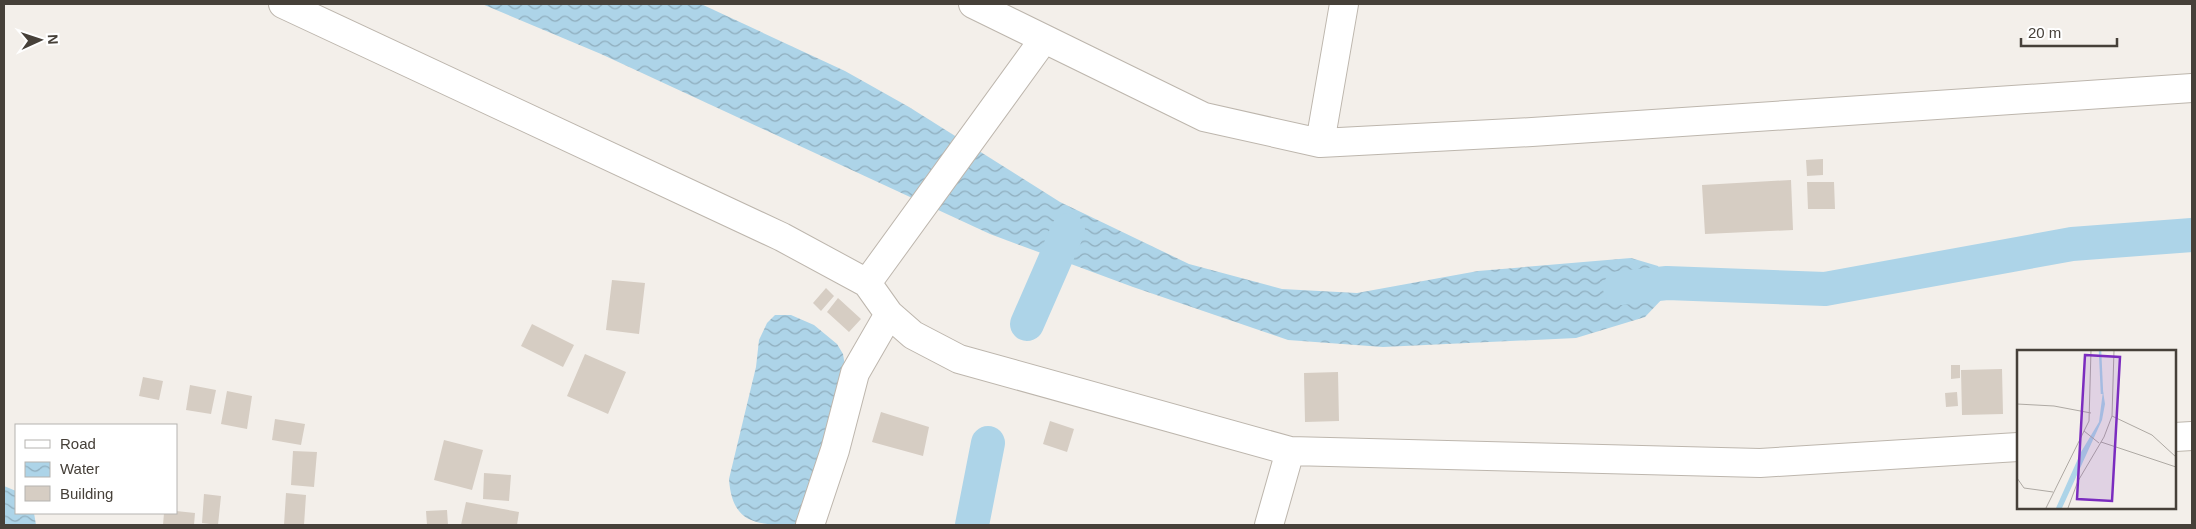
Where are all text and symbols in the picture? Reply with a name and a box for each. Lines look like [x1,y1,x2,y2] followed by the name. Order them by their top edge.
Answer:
[15,15,65,65] north arrow
[2021,15,2117,47] scale bar
[2028,24,2061,41] text: 20 m
[45,34,61,45] text: N
[2017,350,2176,509] inset map
[15,424,178,514] legend
[60,435,96,452] text: Road
[60,460,99,477] text: Water
[60,485,113,502] text: Building

